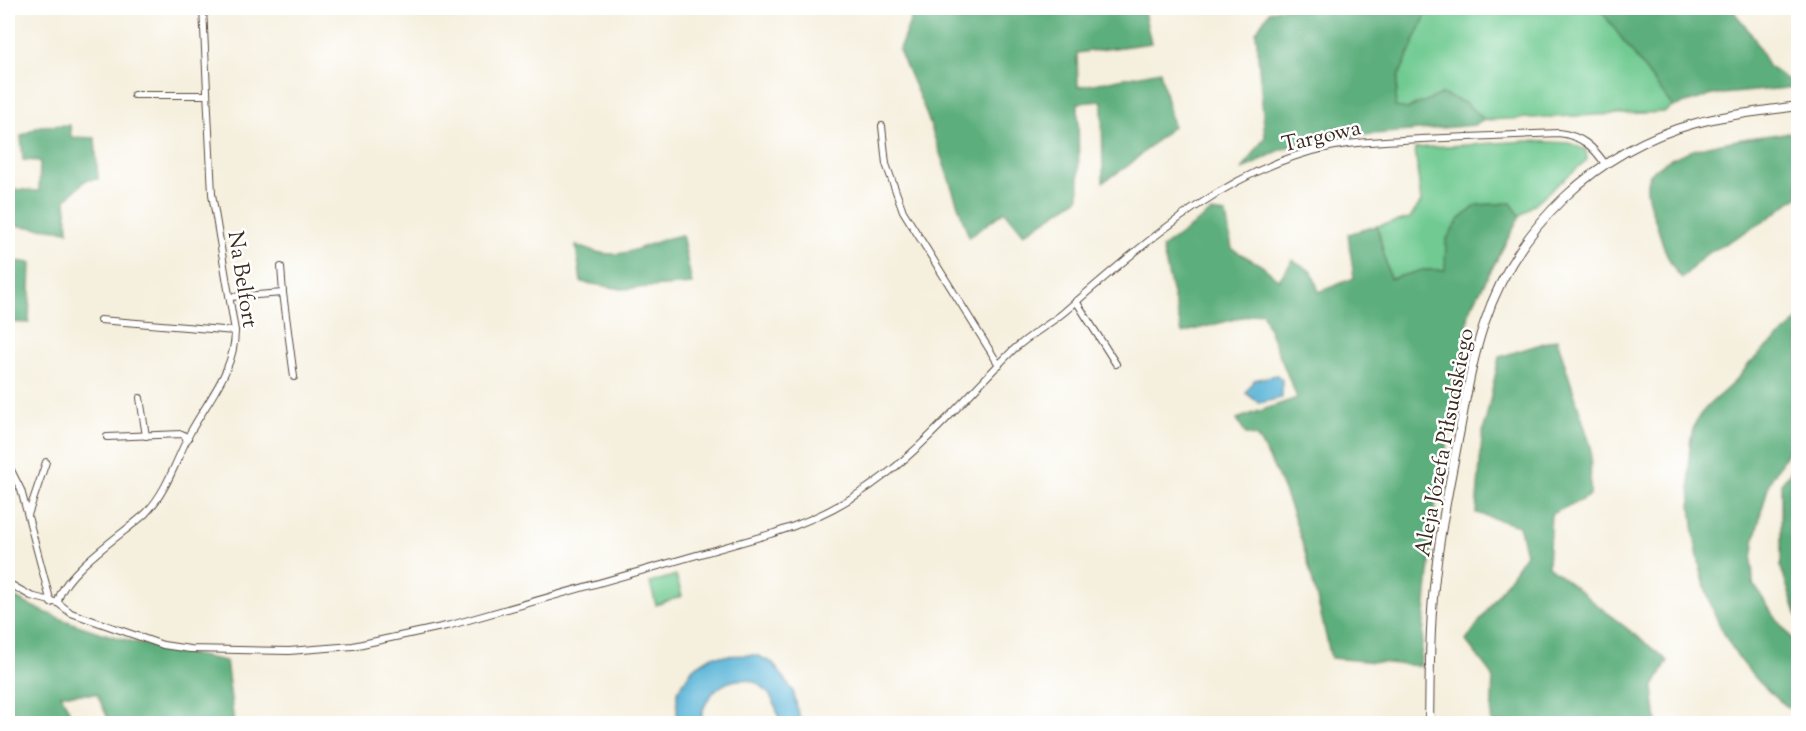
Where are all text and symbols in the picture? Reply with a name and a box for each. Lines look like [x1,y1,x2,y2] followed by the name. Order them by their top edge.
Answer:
[1279,113,1364,163] street label: Targowa
[218,229,265,331] street label: Na Belfort
[1408,326,1484,560] street label: Aleja Józefa Piłsudskiego

